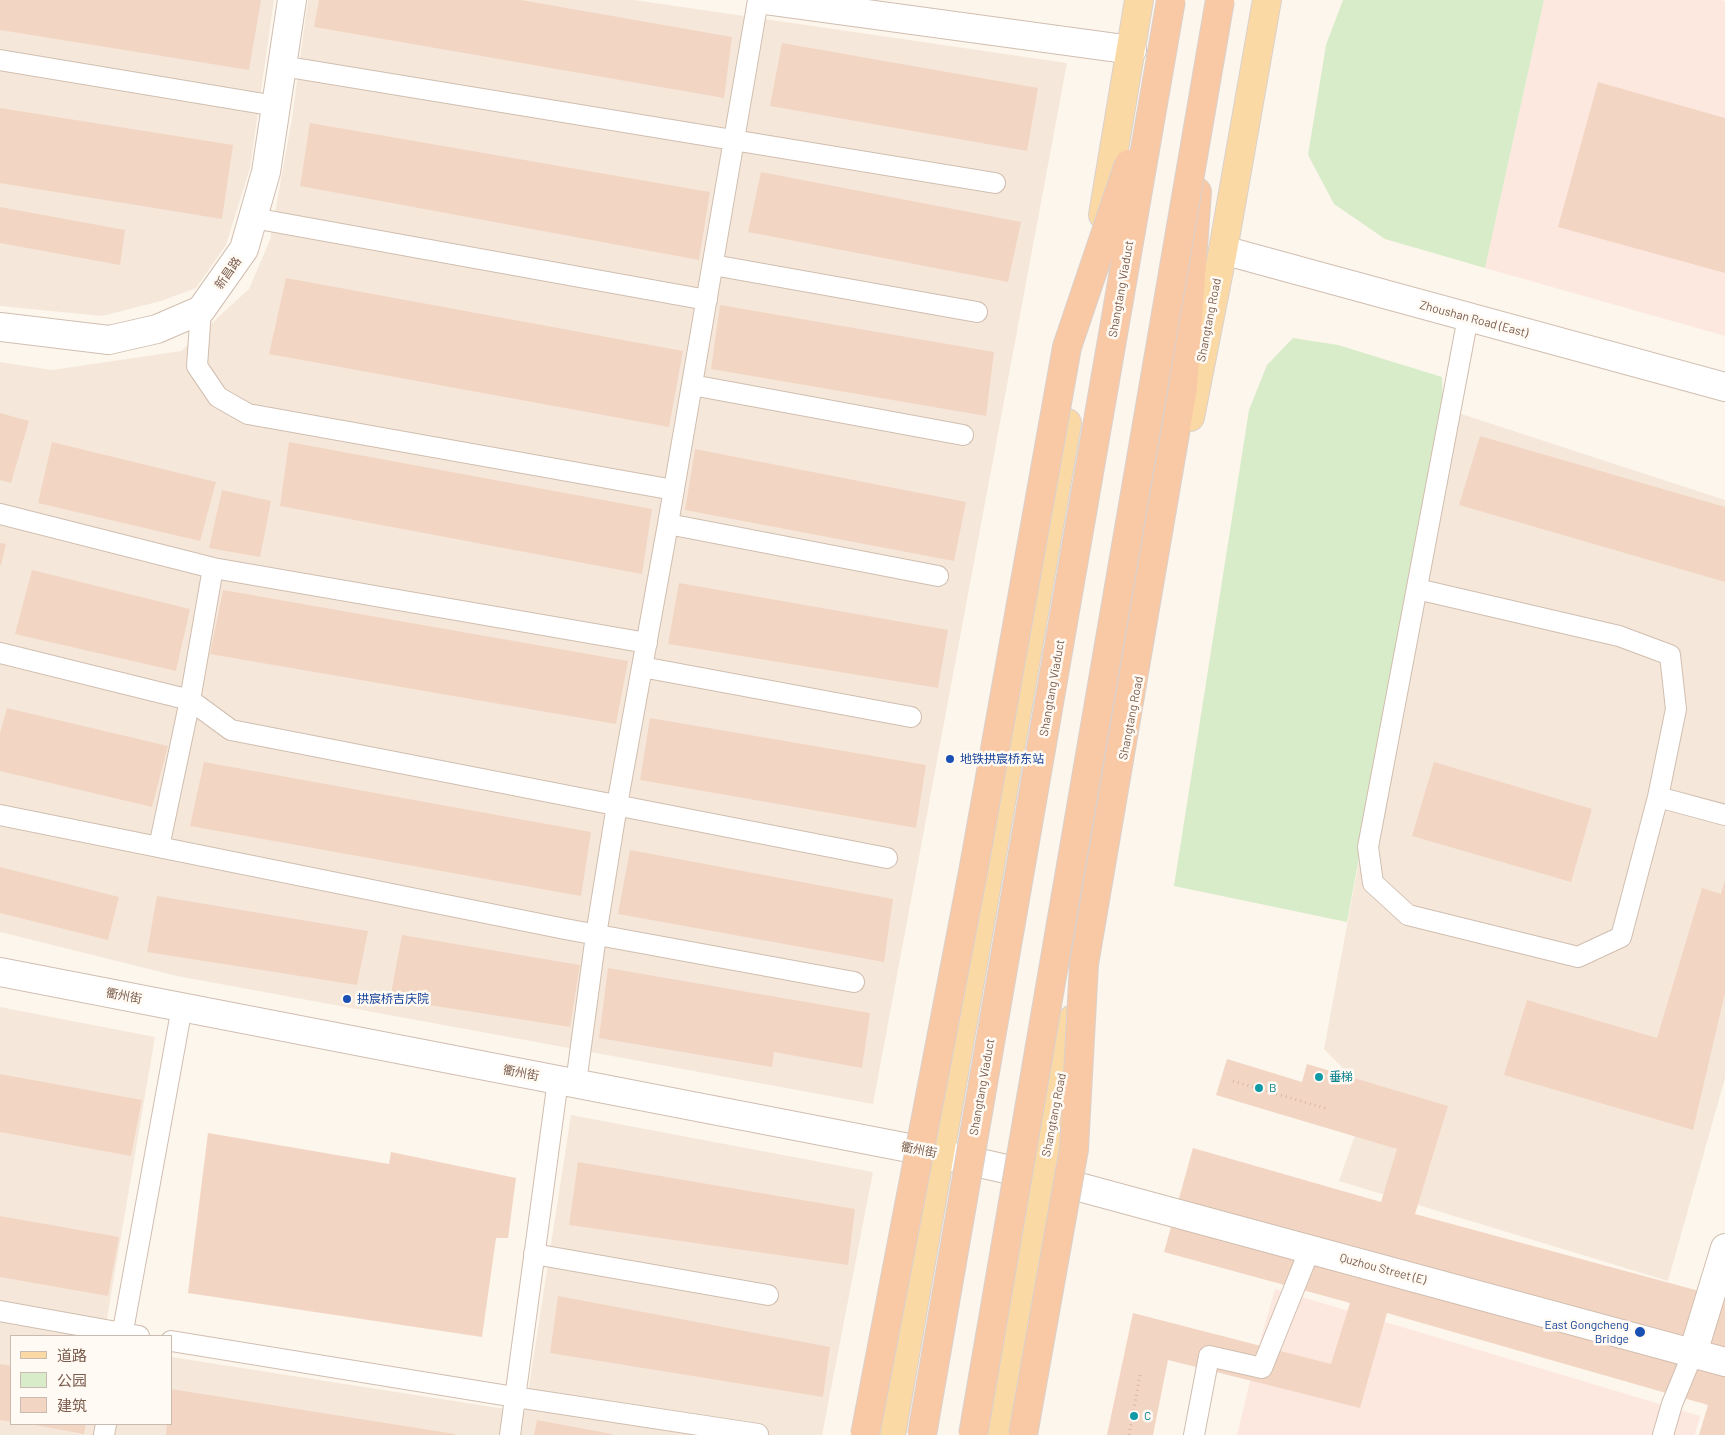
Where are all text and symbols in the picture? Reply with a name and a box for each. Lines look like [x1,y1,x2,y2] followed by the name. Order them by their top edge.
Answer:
[1105,239,1137,339] street label: Shangtang Viaduct
[212,254,244,292] street label: 新昌路
[1194,277,1224,363] street label: Shangtang Road
[1418,298,1530,340] street label: Zhoushan Road (East)
[1036,638,1068,738] street label: Shangtang Viaduct
[1116,675,1146,761] street label: Shangtang Road
[960,752,1044,766] place label: 地铁拱宸桥东站
[944,753,956,765] marker: 地铁拱宸桥东站
[105,985,143,1007] street label: 衢州街
[357,992,429,1006] place label: 拱宸桥吉庆院
[341,993,353,1005] marker: 拱宸桥吉庆院
[966,1037,998,1137] street label: Shangtang Viaduct
[502,1062,540,1084] street label: 衢州街
[1329,1070,1353,1084] place label: 垂梯
[1313,1071,1325,1083] marker: 垂梯
[1039,1072,1069,1158] street label: Shangtang Road
[1269,1081,1277,1095] place label: B
[1253,1082,1265,1094] marker: B
[900,1139,938,1161] street label: 衢州街
[1338,1251,1428,1287] street label: Quzhou Street (E)
[1544,1318,1629,1346] place label: East Gongcheng Bridge
[1633,1325,1647,1339] marker: East Gongcheng Bridge
[10,1335,172,1425] legend
[57,1346,87,1364] text: 道路
[57,1371,87,1389] text: 公园
[57,1396,87,1414] text: 建筑
[1144,1409,1151,1423] place label: C
[1128,1410,1140,1422] marker: C

